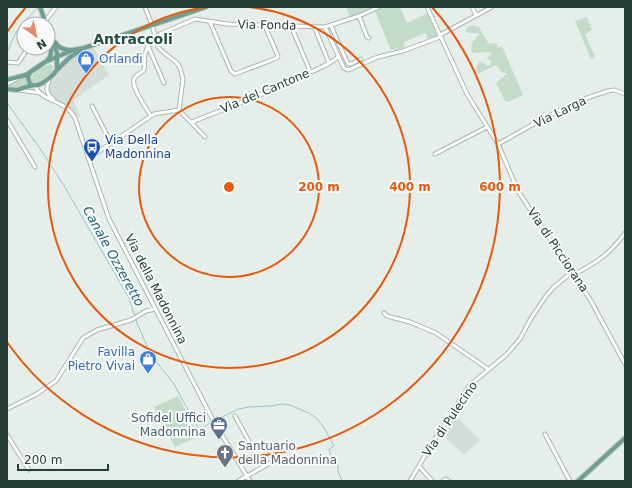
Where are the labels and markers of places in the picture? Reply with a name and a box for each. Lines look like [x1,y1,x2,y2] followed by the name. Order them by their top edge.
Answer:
[76,49,96,74] shop icon: Orlandi
[99,52,143,66] place label: Orlandi
[105,133,171,161] place label: Via Della Madonnina
[82,137,102,162] bus stop icon: Via Della Madonnina
[222,180,236,194] centre of rings
[68,345,135,373] place label: Favilla Pietro Vivai
[138,349,158,374] shop icon: Favilla Pietro Vivai
[131,411,206,439] place label: Sofidel Uffici Madonnina
[209,415,229,440] office icon: Sofidel Uffici Madonnina
[238,439,337,467] place label: Santuario della Madonnina
[215,443,235,468] church icon: Santuario della Madonnina

